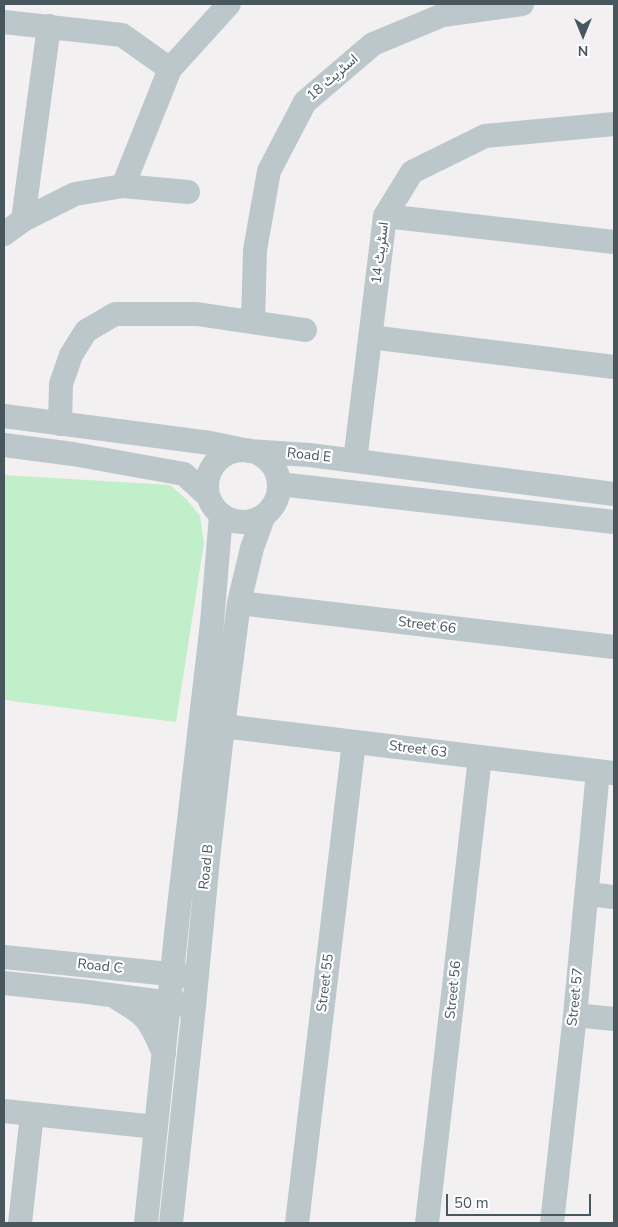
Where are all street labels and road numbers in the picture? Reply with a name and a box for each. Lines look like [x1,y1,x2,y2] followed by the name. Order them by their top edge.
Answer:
[304,51,362,105] street label: اسٹریٹ 18
[369,221,393,285] street label: اسٹریٹ 14
[286,445,332,467] street label: Road E
[397,614,457,638] street label: Street 66
[388,738,448,762] street label: Street 63
[196,843,218,891] street label: Road B
[314,953,338,1013] street label: Street 55
[76,956,124,978] street label: Road C
[443,960,465,1020] street label: Street 56
[565,967,587,1027] street label: Street 57

